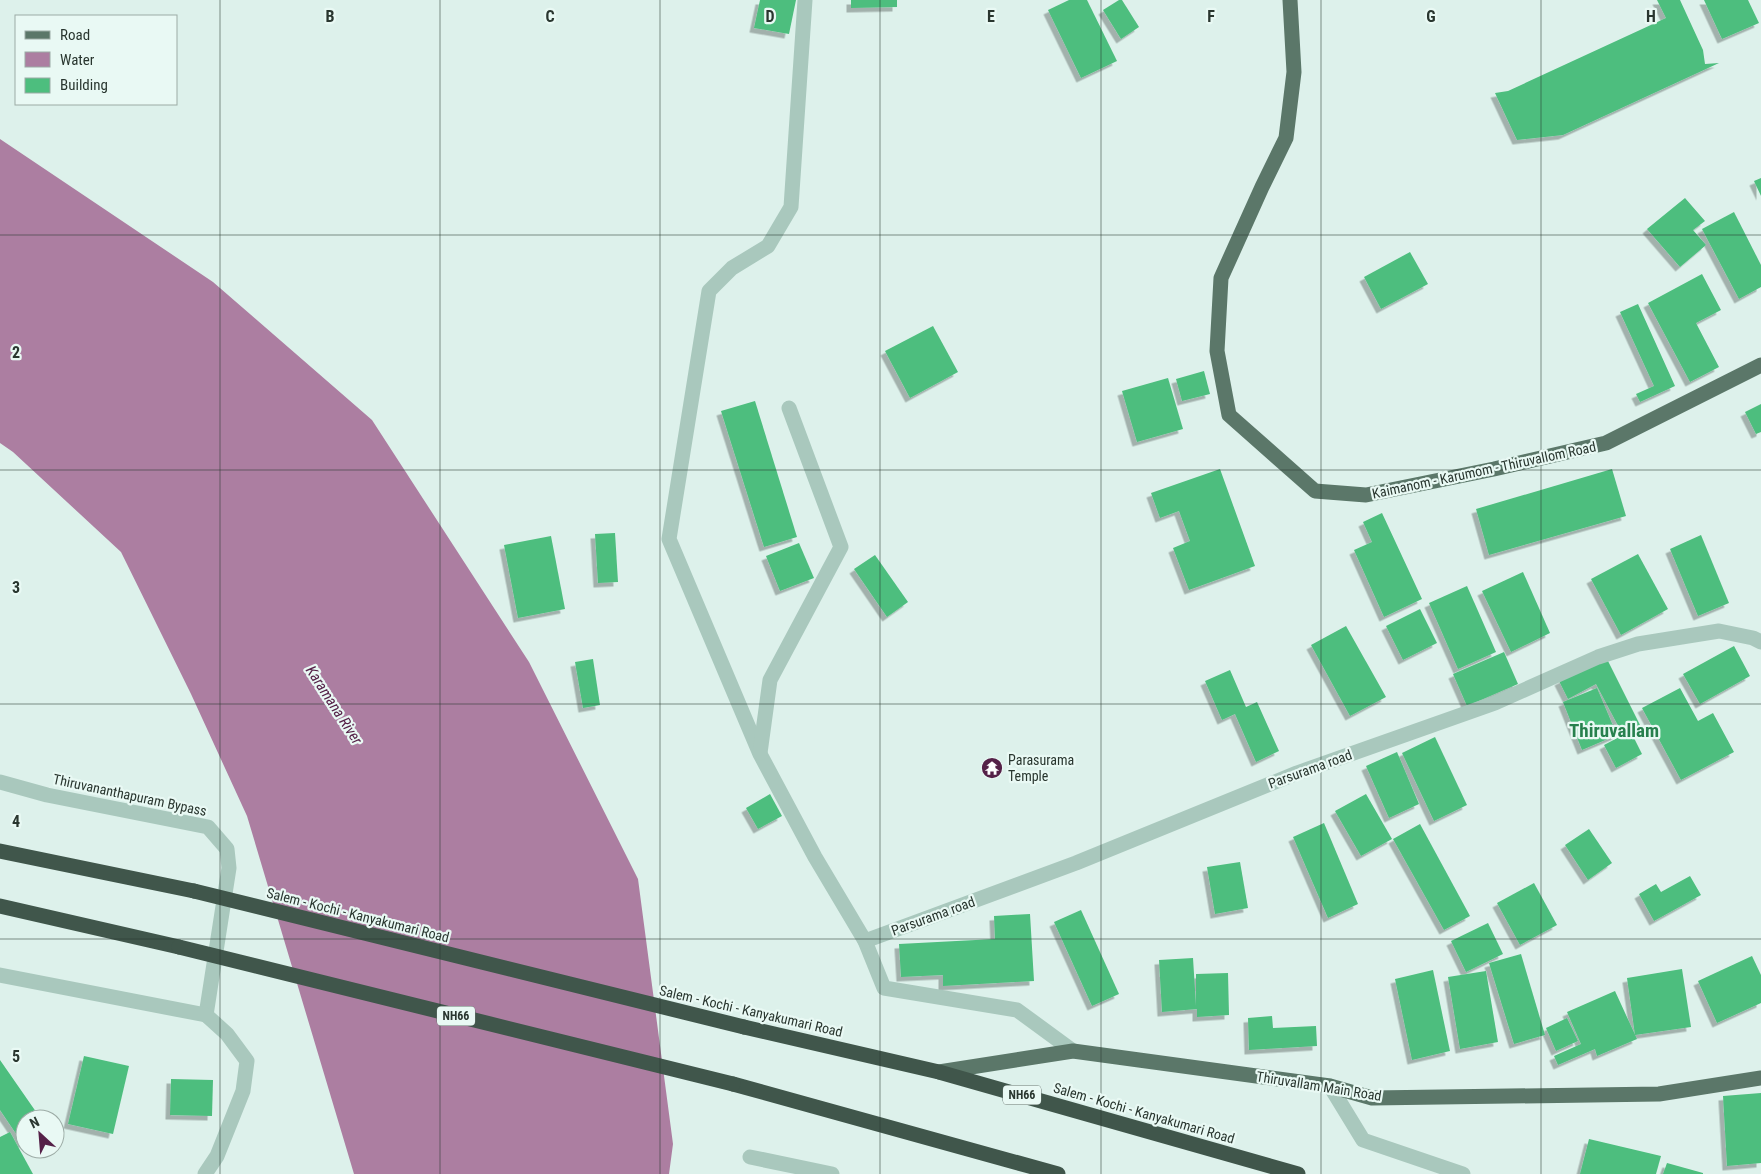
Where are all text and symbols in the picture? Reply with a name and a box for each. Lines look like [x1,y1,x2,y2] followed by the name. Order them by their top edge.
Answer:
[326,7,335,26] text: B
[545,7,555,26] text: C
[765,7,775,26] text: D
[987,7,995,26] text: E
[1207,7,1215,26] text: F
[1426,7,1436,26] text: G
[1646,7,1656,26] text: H
[15,15,178,105] legend
[60,26,90,44] text: Road
[60,51,95,69] text: Water
[60,76,108,94] text: Building
[12,343,20,362] text: 2
[1371,438,1597,502] street label: Kaimanom - Karumom - Thiruvallom Road
[12,578,20,597] text: 3
[302,662,366,748] water label: Karamana River
[1569,719,1659,742] district label: Thiruvallam
[1266,746,1354,792] street label: Parsurama road
[1008,752,1074,784] place label: Parasurama Temple
[980,756,1004,780] temple icon: Parasurama Temple
[52,771,208,819] street label: Thiruvananthapuram Bypass
[12,812,20,831] text: 4
[265,885,451,945] street label: Salem - Kochi - Kanyakumari Road
[889,893,977,939] street label: Parsurama road
[658,982,844,1040] street label: Salem - Kochi - Kanyakumari Road
[437,1006,475,1026] road number: NH66
[12,1047,20,1066] text: 5
[1255,1068,1383,1104] street label: Thiruvallam Main Road
[1052,1079,1236,1147] street label: Salem - Kochi - Kanyakumari Road
[1003,1086,1041,1104] road number: NH66
[15,1109,65,1159] north arrow
[27,1113,42,1131] text: N

